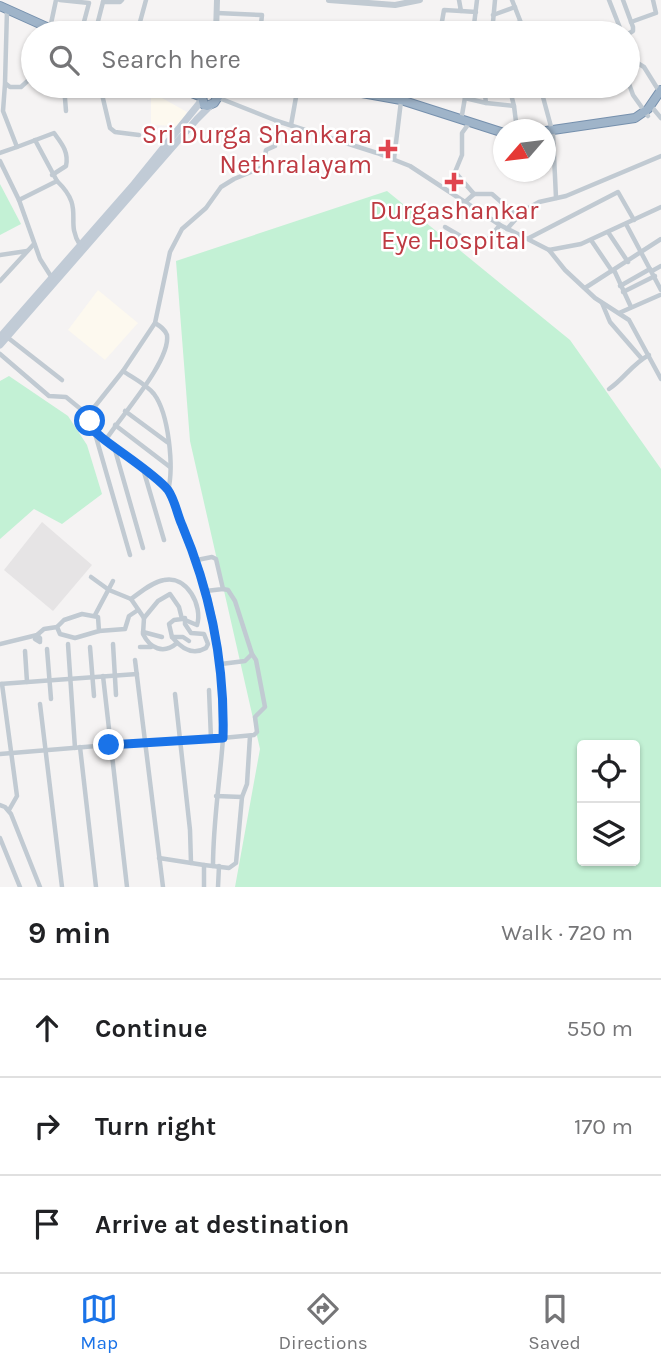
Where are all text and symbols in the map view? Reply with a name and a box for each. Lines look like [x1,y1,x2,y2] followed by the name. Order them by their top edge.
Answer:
[21,21,640,98] search box
[45,41,83,79] icon: search
[101,44,241,75] text: Search here
[142,119,372,180] place label: Sri Durga Shankara Nethralayam
[493,119,556,182] north arrow
[378,139,398,159] marker: Sri Durga Shankara Nethralayam
[444,172,464,192] marker: Durgashankar Eye Hospital
[370,195,539,256] place label: Durgashankar Eye Hospital
[74,405,105,436] route start
[93,729,124,760] route end
[577,740,640,866] map controls
[577,740,640,803] button: locate
[577,803,640,866] button: layers
[28,915,111,951] text: 9 min
[501,919,633,946] text: Walk · 720 m
[28,1009,66,1047] icon: ahead
[95,1013,207,1044] text: Continue
[566,1015,633,1042] text: 550 m
[28,1107,66,1145] icon: right
[95,1111,216,1142] text: Turn right
[574,1113,633,1140] text: 170 m
[28,1205,66,1243] icon: arrive
[95,1209,349,1240] text: Arrive at destination
[80,1290,118,1354] tab: Map
[279,1290,368,1354] tab: Directions
[528,1290,581,1354] tab: Saved

